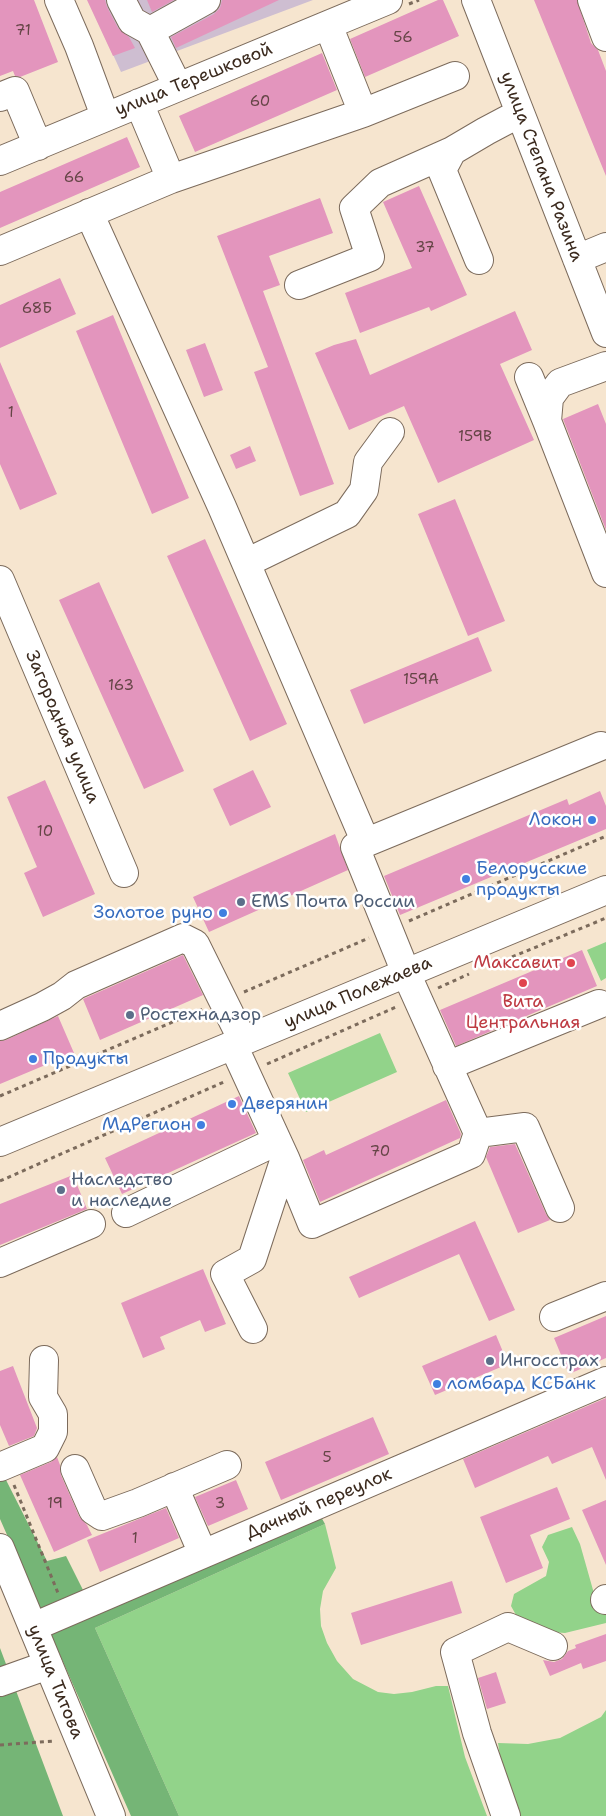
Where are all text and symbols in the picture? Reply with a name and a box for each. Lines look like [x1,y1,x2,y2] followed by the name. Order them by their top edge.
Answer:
[15,22,31,40] house number: 71
[393,29,413,47] house number: 56
[112,39,276,121] street label: улица Терешковой
[495,69,587,265] street label: улица Степана Разина
[250,93,270,111] house number: 60
[64,169,84,187] house number: 66
[415,239,435,257] house number: 37
[22,300,52,318] house number: 68Б
[8,404,14,422] house number: 1
[458,428,492,446] house number: 159В
[20,647,104,807] street label: Загородная улица
[403,671,439,689] house number: 159А
[108,677,134,695] house number: 163
[529,809,582,831] place label: Локон
[586,814,598,826] marker: Локон
[37,823,53,841] house number: 10
[476,858,587,901] place label: Белорусские продукты
[460,873,472,885] marker: Белорусские продукты
[251,891,415,913] place label: EMS Почта России
[235,896,247,908] marker: EMS Почта России
[94,902,213,924] place label: Золотое руно
[217,907,229,919] marker: Золотое руно
[281,952,435,1034] street label: улица Полежаева
[473,952,561,974] place label: Максавит
[565,957,577,969] marker: Максавит
[517,977,529,989] marker: Вита Центральная
[466,991,580,1034] place label: Вита Центральная
[140,1004,261,1026] place label: Ростехнадзор
[124,1009,136,1021] marker: Ростехнадзор
[43,1048,129,1070] place label: Продукты
[27,1053,39,1065] marker: Продукты
[242,1093,328,1115] place label: Дверянин
[226,1098,238,1110] marker: Дверянин
[102,1114,191,1136] place label: МдРегион
[195,1119,207,1131] marker: МдРегион
[370,1143,390,1161] house number: 70
[71,1169,173,1212] place label: Наследство и наследие
[55,1184,67,1196] marker: Наследство и наследие
[500,1350,599,1372] place label: Ингосстрах
[484,1355,496,1367] marker: Ингосстрах
[447,1373,596,1395] place label: ломбард КСБанк
[431,1378,443,1390] marker: ломбард КСБанк
[322,1449,332,1467] house number: 5
[243,1463,395,1545] street label: Дачный переулок
[47,1495,63,1513] house number: 19
[215,1495,225,1513] house number: 3
[132,1530,138,1548] house number: 1
[22,1622,88,1742] street label: улица Титова

